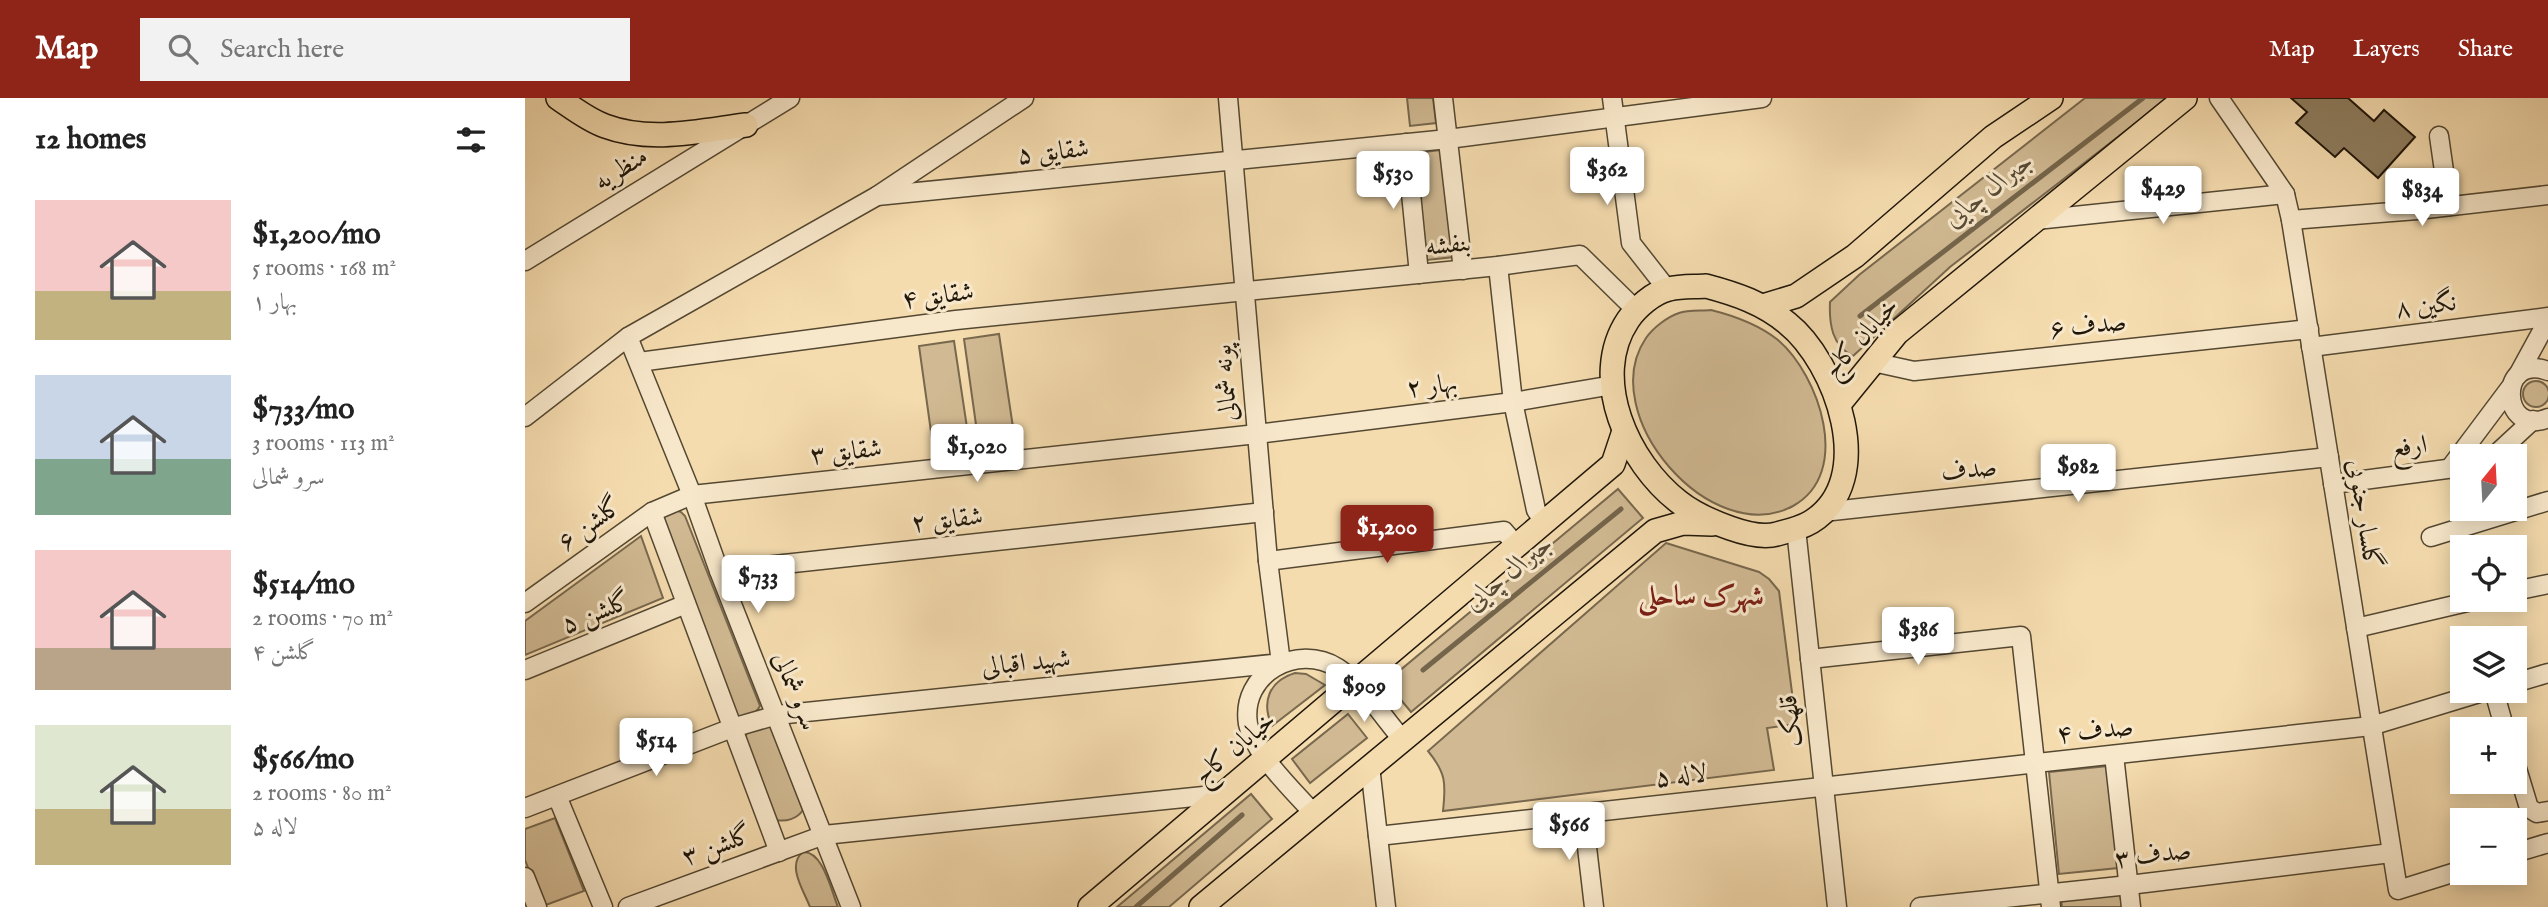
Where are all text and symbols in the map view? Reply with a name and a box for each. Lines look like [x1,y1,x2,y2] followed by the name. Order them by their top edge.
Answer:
[140,18,630,81] search box
[35,28,98,70] text: Map
[164,30,202,68] icon: search
[220,33,344,66] text: Search here
[2269,34,2315,65] text: Map
[2353,34,2420,65] text: Layers
[2458,34,2513,65] text: Share
[35,121,146,159] text: 12 homes
[452,121,490,159] icon: filters
[1015,132,1091,172] street label: شقایق ۵
[588,140,654,198] street label: منظریه
[1937,144,2041,236] water label: جیرال چایی
[1566,148,1648,207] pin: $362
[1352,152,1434,211] pin: $530
[1586,155,1628,184] text: $362
[1373,159,1413,188] text: $530
[2122,166,2204,226] pin: $429
[2381,169,2463,228] pin: $834
[2141,174,2185,203] text: $429
[2401,176,2443,205] text: $834
[252,216,381,254] text: $1,200/mo
[1424,226,1472,264] street label: بنفشه
[91,228,175,312] icon: home
[252,254,396,283] text: 5 rooms · 168 m²
[900,275,976,317] street label: شقایق ۴
[2394,285,2458,326] street label: نگین ۸
[252,288,297,317] text: بهار ۱
[1816,291,1911,390] street label: خیابان کاج
[2048,306,2128,346] street label: صدف ۶
[1206,342,1247,423] street label: پونه شمالی
[1405,367,1459,405] street label: بهار ۲
[252,391,355,429] text: $733/mo
[91,403,175,487] icon: home
[920,424,1034,484] pin: $1,020
[2389,428,2430,472] street label: ارفع
[252,429,395,458] text: 3 rooms · 113 m²
[808,432,884,472] street label: شقایق ۳
[947,432,1007,461] text: $1,020
[2037,444,2119,504] pin: $982
[2450,444,2527,522] north arrow
[2450,444,2527,885] map controls
[1939,451,1999,489] street label: صدف
[2057,452,2099,481] text: $982
[2338,457,2389,571] street label: گلسار جنوبی
[252,463,325,492] text: سرو شمالی
[551,490,629,558] street label: گلشن ۶
[909,500,985,540] street label: شقایق ۲
[1330,505,1444,565] pin: $1,200
[1357,513,1417,542] text: $1,200
[1457,526,1561,620] water label: جیرال چایی
[2450,535,2527,612] button: locate
[717,556,799,615] pin: $733
[738,563,778,592] text: $733
[252,566,355,604] text: $514/mo
[91,578,175,662] icon: home
[1637,580,1764,617] district label: شهرک ساحلی
[556,584,636,642] street label: گلشن ۵
[252,604,393,633] text: 2 rooms · 70 m²
[1877,608,1959,667] pin: $386
[1898,615,1938,644] text: $386
[2450,626,2527,703] button: layers
[252,638,316,667] text: گلشن ۴
[980,642,1072,684] street label: شهید اقبالی
[764,647,826,735] street label: سرو شمالی
[1323,664,1405,724] pin: $909
[1342,672,1386,701] text: $909
[1772,693,1810,749] street label: قلهک
[1187,704,1287,797] street label: خیابان کاج
[2055,711,2135,751] street label: صدف ۴
[2450,717,2527,794] button: +
[615,718,697,778] pin: $514
[636,726,676,755] text: $514
[252,741,354,779] text: $566/mo
[91,753,175,837] icon: home
[1654,757,1708,795] street label: لاله ۵
[252,779,392,808] text: 2 rooms · 80 m²
[1528,802,1610,862] pin: $566
[2450,808,2527,885] button: −
[1549,810,1589,839] text: $566
[252,813,298,842] text: لاله ۵
[678,818,756,874] street label: گلشن ۳
[2113,834,2193,876] street label: صدف ۳

